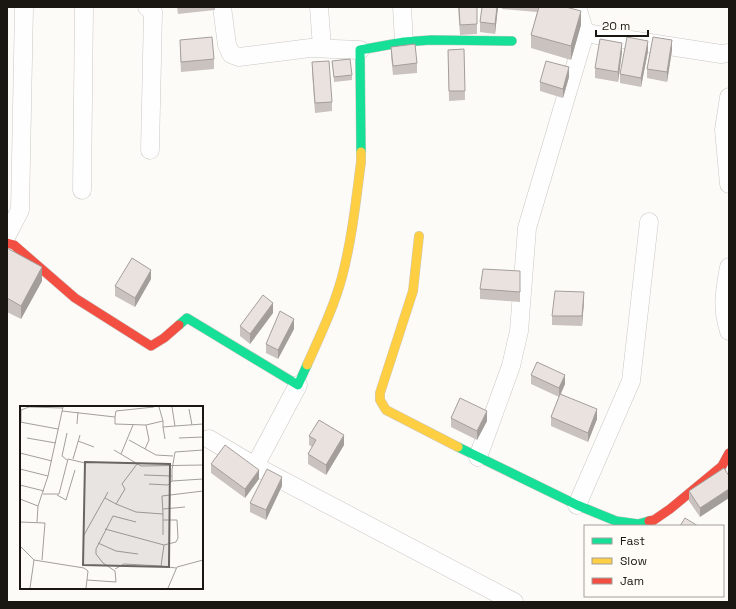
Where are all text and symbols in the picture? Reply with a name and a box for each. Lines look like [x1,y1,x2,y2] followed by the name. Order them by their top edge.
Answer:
[596,12,648,38] scale bar
[602,18,630,34] text: 20 m
[20,406,203,589] inset map
[584,525,724,597] legend
[620,533,645,549] text: Fast
[620,553,647,569] text: Slow
[620,573,644,589] text: Jam

